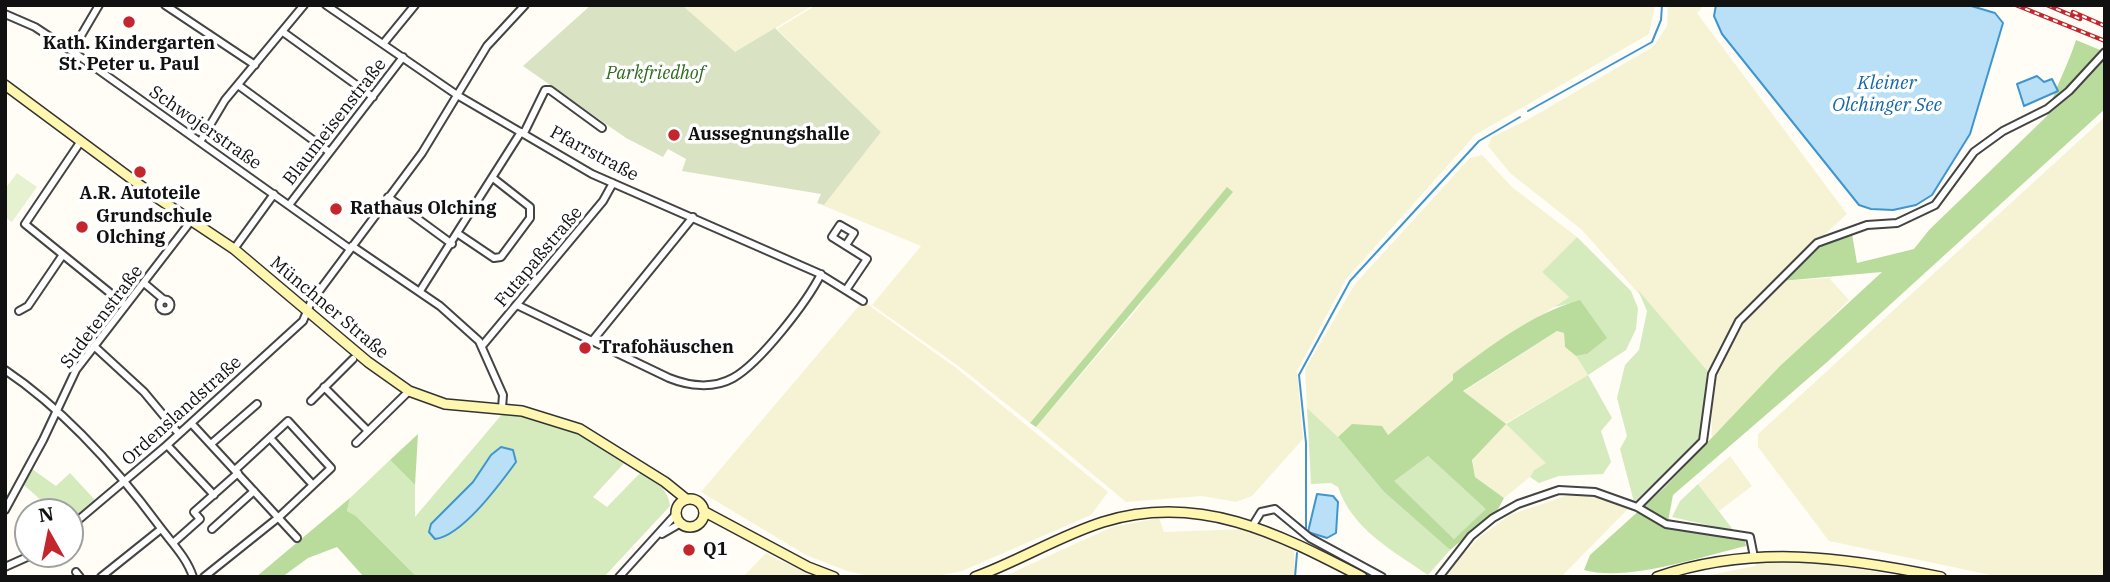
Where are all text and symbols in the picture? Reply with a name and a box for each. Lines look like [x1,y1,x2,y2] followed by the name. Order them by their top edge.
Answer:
[121,14,137,30] marker: Kath. Kindergarten St. Peter u. Paul
[43,33,215,76] place label: Kath. Kindergarten St. Peter u. Paul
[279,54,391,190] street label: Blaumeisenstraße
[606,63,704,85] park label: Parkfriedhof
[1832,73,1942,117] water label: Kleiner Olchinger See
[145,81,265,175] street label: Schwojerstraße
[546,122,642,186] street label: Pfarrstraße
[688,124,850,146] place label: Aussegnungshalle
[666,127,682,143] marker: Aussegnungshalle
[132,164,148,180] marker: A.R. Autoteile
[79,183,201,205] place label: A.R. Autoteile
[350,198,496,220] place label: Rathaus Olching
[328,201,344,217] marker: Rathaus Olching
[491,202,587,312] street label: Futapaßstraße
[96,206,212,248] place label: Grundschule Olching
[74,219,90,235] marker: Grundschule Olching
[265,252,393,364] street label: Münchner Straße
[56,261,148,373] street label: Sudetenstraße
[599,337,734,359] place label: Trafohäuschen
[577,340,593,356] marker: Trafohäuschen
[118,352,246,470] street label: Ordenslandstraße
[14,498,84,568] north arrow
[37,501,55,527] text: N
[703,539,727,561] place label: Q1
[681,542,697,558] marker: Q1

